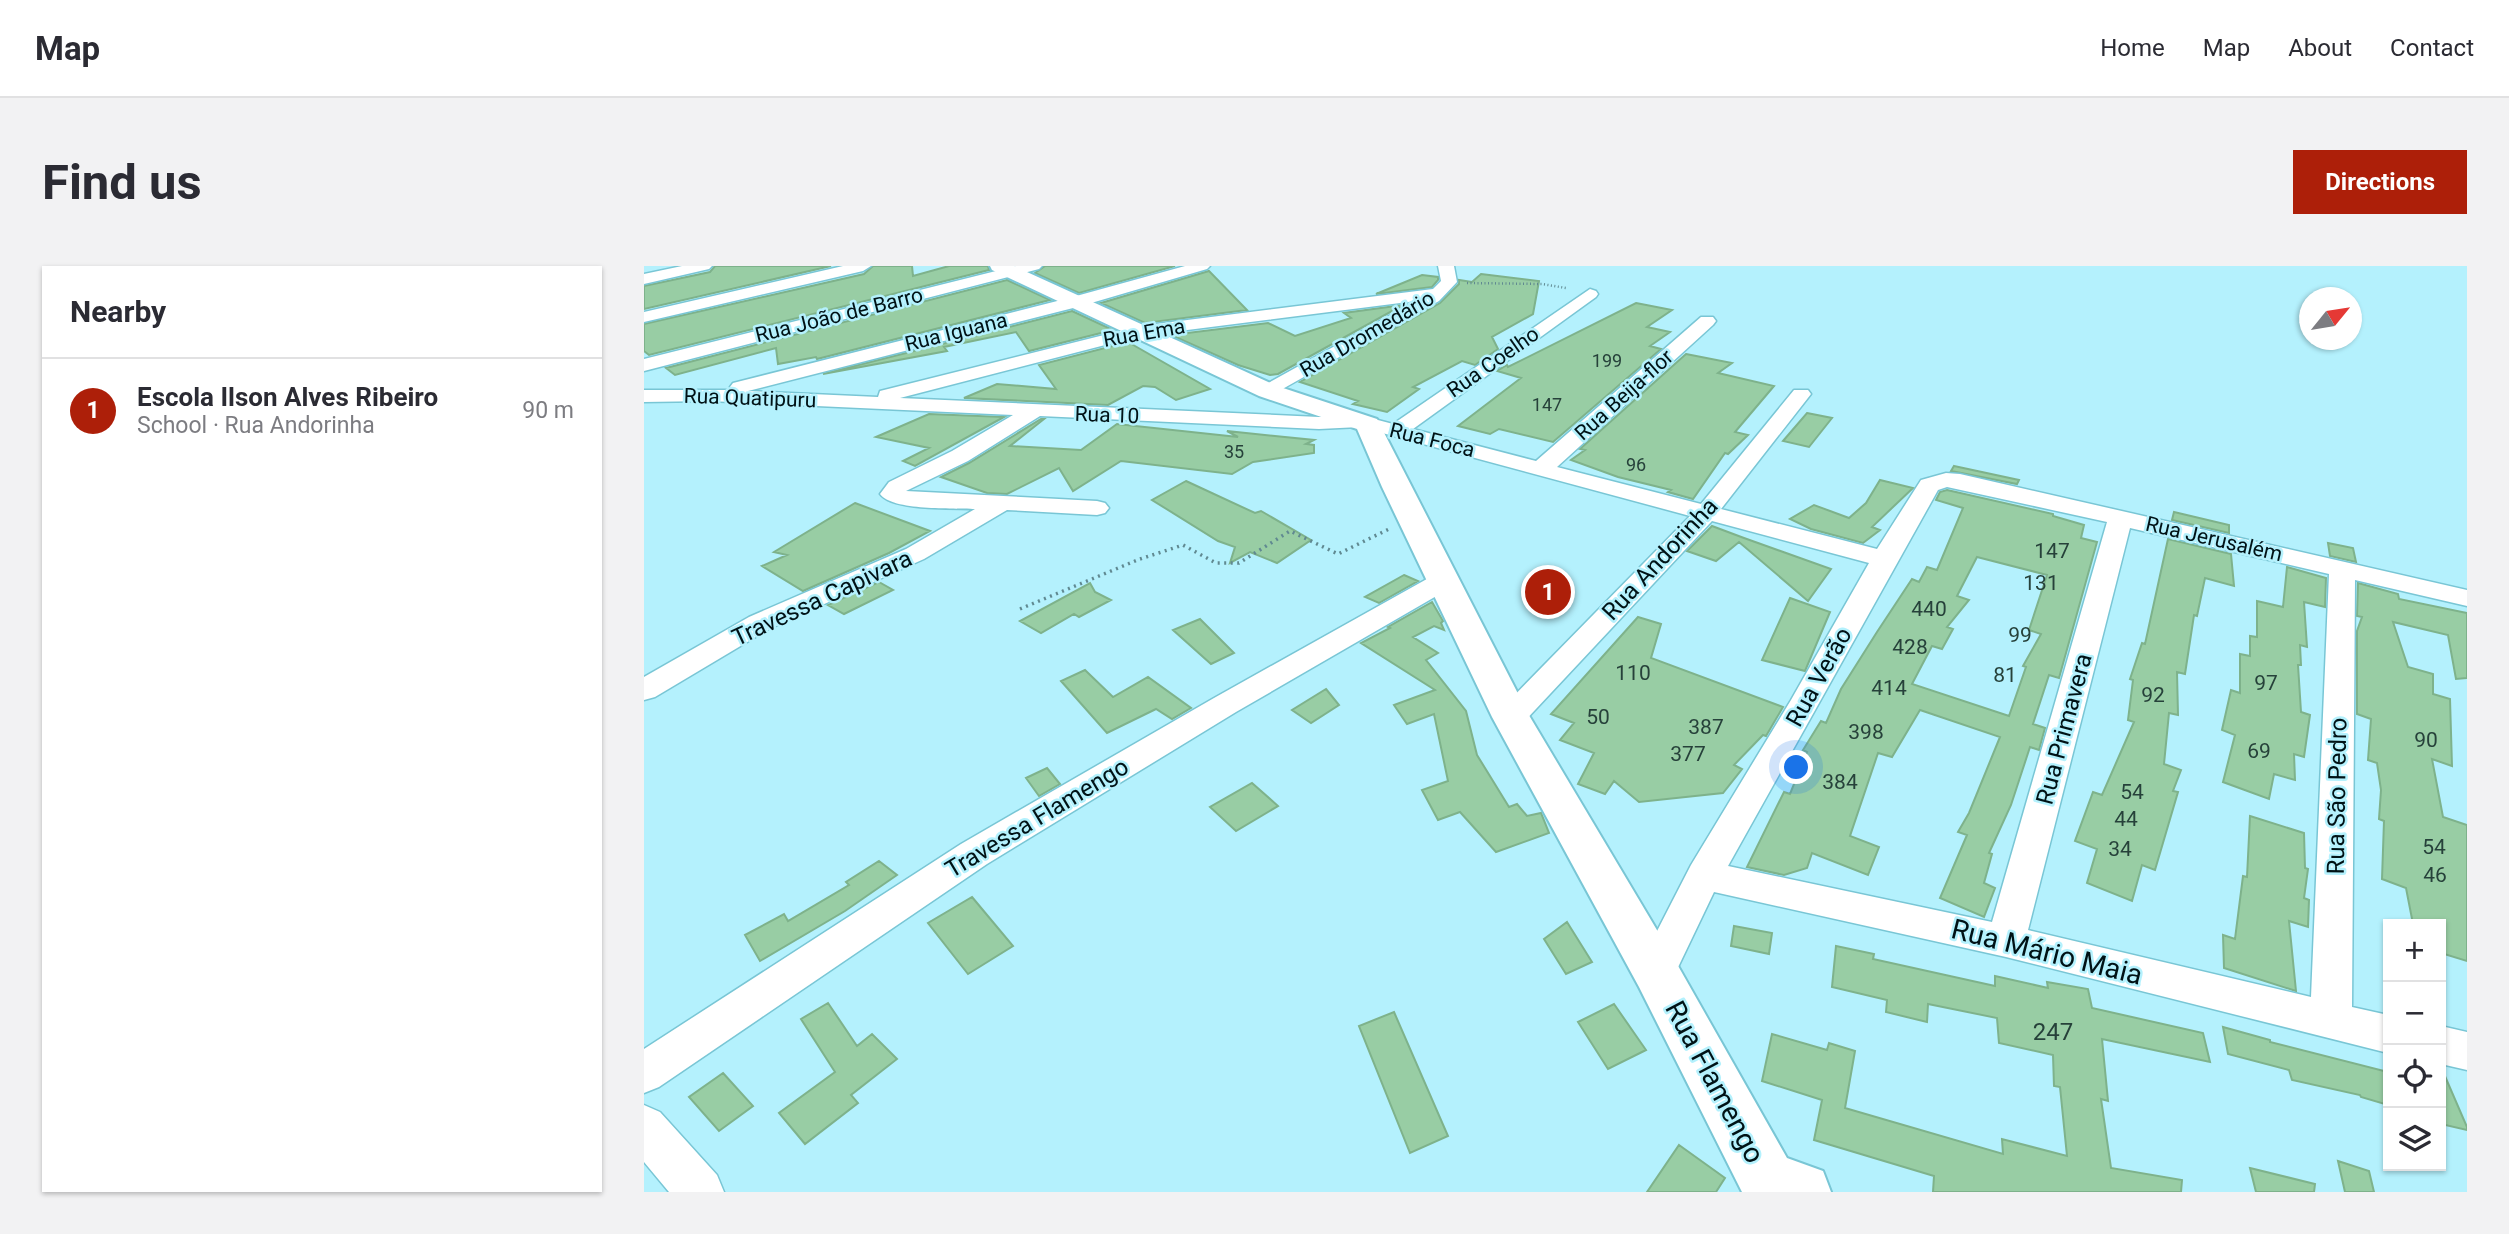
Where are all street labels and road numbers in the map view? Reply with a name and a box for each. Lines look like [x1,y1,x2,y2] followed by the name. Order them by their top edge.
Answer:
[753,283,925,347] street label: Rua João de Barro
[1296,286,1438,382] street label: Rua Dromedário
[902,308,1010,356] street label: Rua Iguana
[1101,314,1187,352] street label: Rua Ema
[1442,322,1544,402] street label: Rua Coelho
[1570,345,1678,445] street label: Rua Beija-flor
[683,384,817,412] street label: Rua Quatipuru
[1074,402,1140,428] street label: Rua 10
[1387,418,1477,462] street label: Rua Foca
[1596,492,1724,626] street label: Rua Andorinha
[2143,512,2285,566] street label: Rua Jerusalém
[728,544,916,652] street label: Travessa Capivara
[1780,623,1858,731] street label: Rua Verão
[2030,651,2098,807] street label: Rua Primavera
[2322,717,2352,875] street label: Rua São Pedro
[941,752,1133,884] street label: Travessa Flamengo
[1948,912,2146,992] street label: Rua Mário Maia
[1658,995,1772,1169] street label: Rua Flamengo

